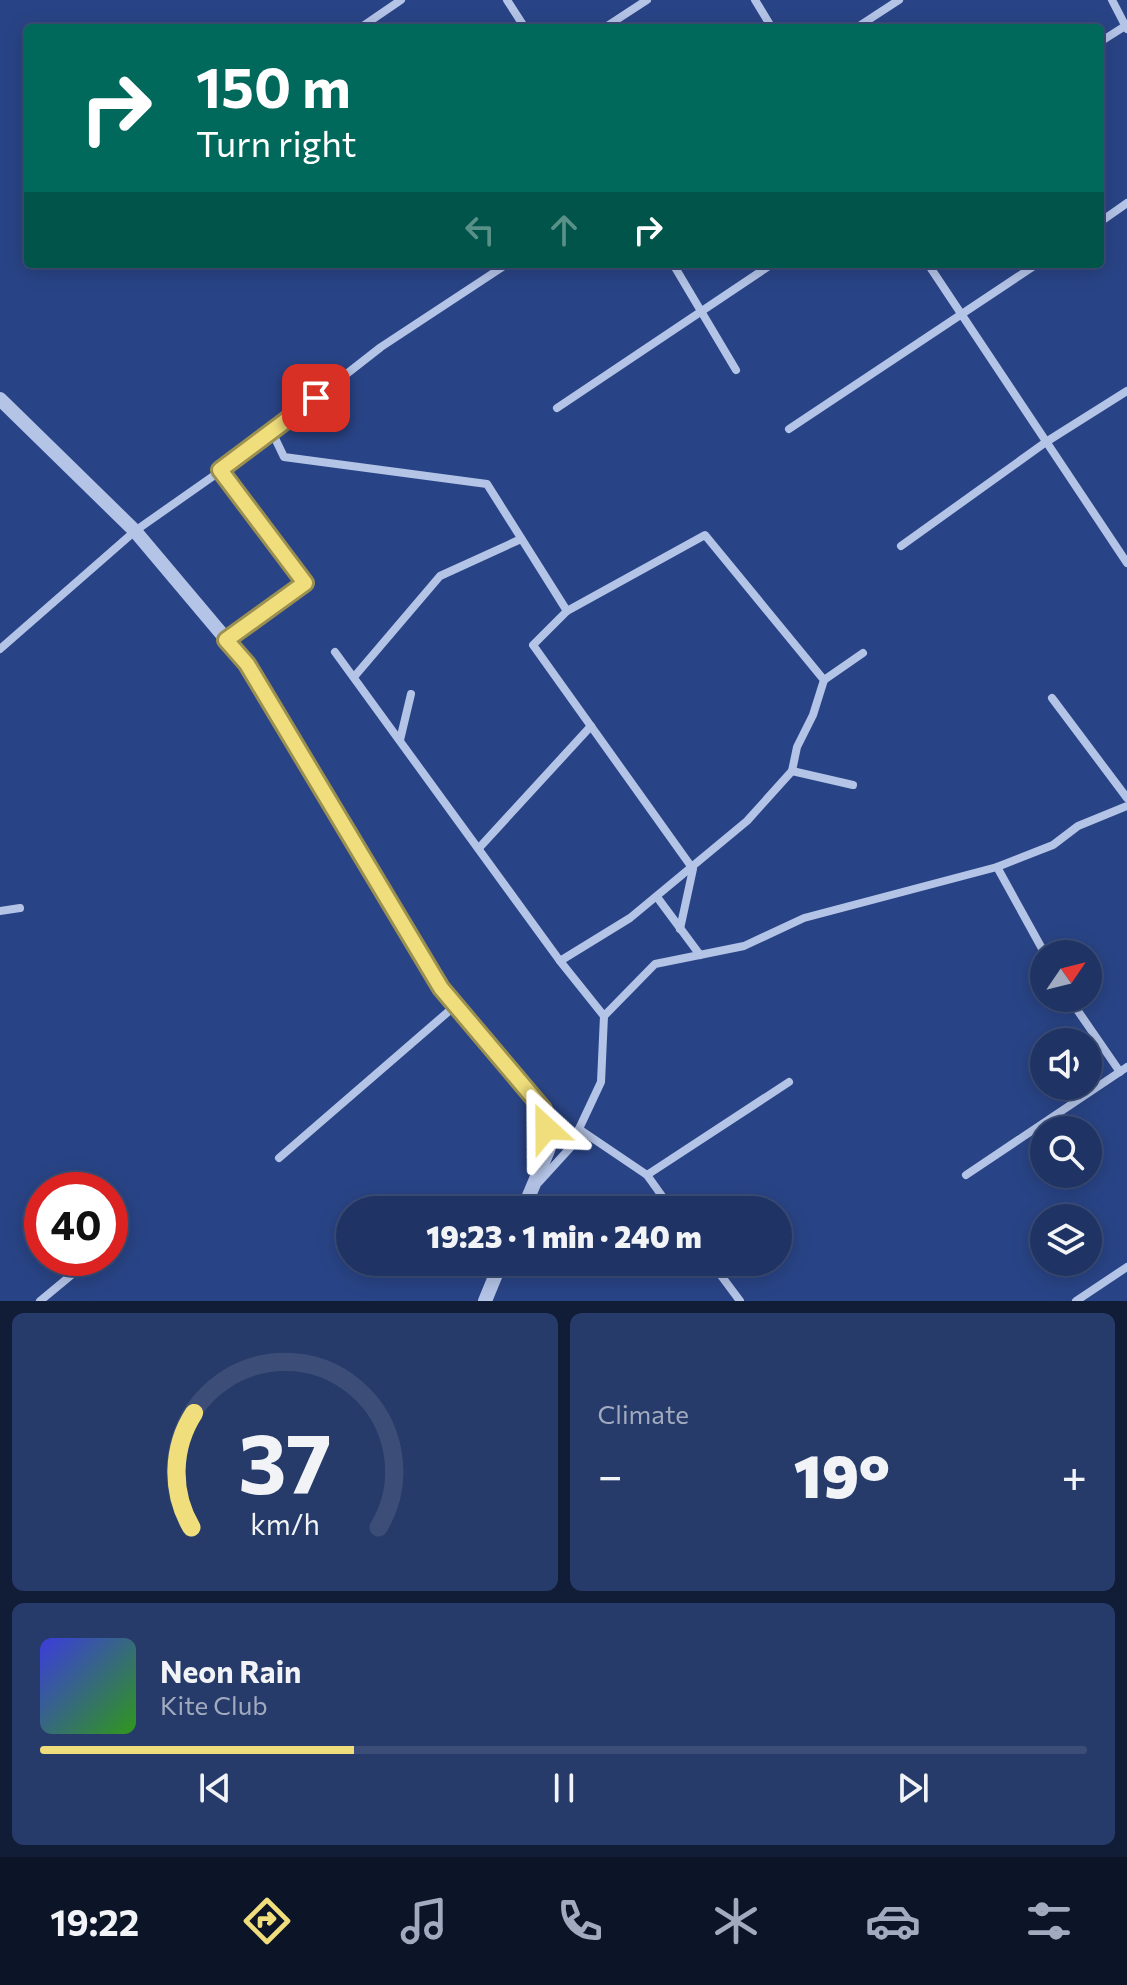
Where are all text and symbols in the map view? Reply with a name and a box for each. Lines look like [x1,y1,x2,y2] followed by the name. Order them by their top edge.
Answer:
[196,51,351,120] text: 150 m
[64,56,168,160] icon: right
[196,120,357,164] text: Turn right
[458,208,502,252] icon: left
[542,208,586,252] icon: ahead
[626,208,670,252] icon: right
[282,364,350,432] pin
[294,376,338,420] icon: arrive
[1030,940,1102,1012] north arrow
[1030,940,1102,1276] map controls
[1030,1028,1102,1100] button: sound
[504,1086,588,1170] position arrow
[1030,1116,1102,1188] button: search
[24,1172,128,1276] speed limit sign: 40
[1030,1204,1102,1276] button: layers
[426,1217,702,1254] text: 19:23 · 1 min · 240 m
[598,1398,689,1429] text: Climate
[238,1409,331,1511] text: 37
[794,1437,890,1510] text: 19°
[598,1447,623,1501] text: −
[1061,1447,1087,1501] text: +
[250,1506,320,1541] text: km/h
[160,1652,301,1689] text: Neon Rain
[160,1689,268,1720] text: Kite Club
[193,1766,237,1810] icon: previous
[542,1766,586,1810] icon: pause
[891,1766,935,1810] icon: next
[239,1893,295,1949] icon: directions
[396,1893,452,1949] icon: music
[552,1893,608,1949] icon: phone
[708,1893,764,1949] icon: climate
[865,1893,921,1949] icon: car
[1021,1893,1077,1949] icon: filters
[50,1899,139,1943] text: 19:22

